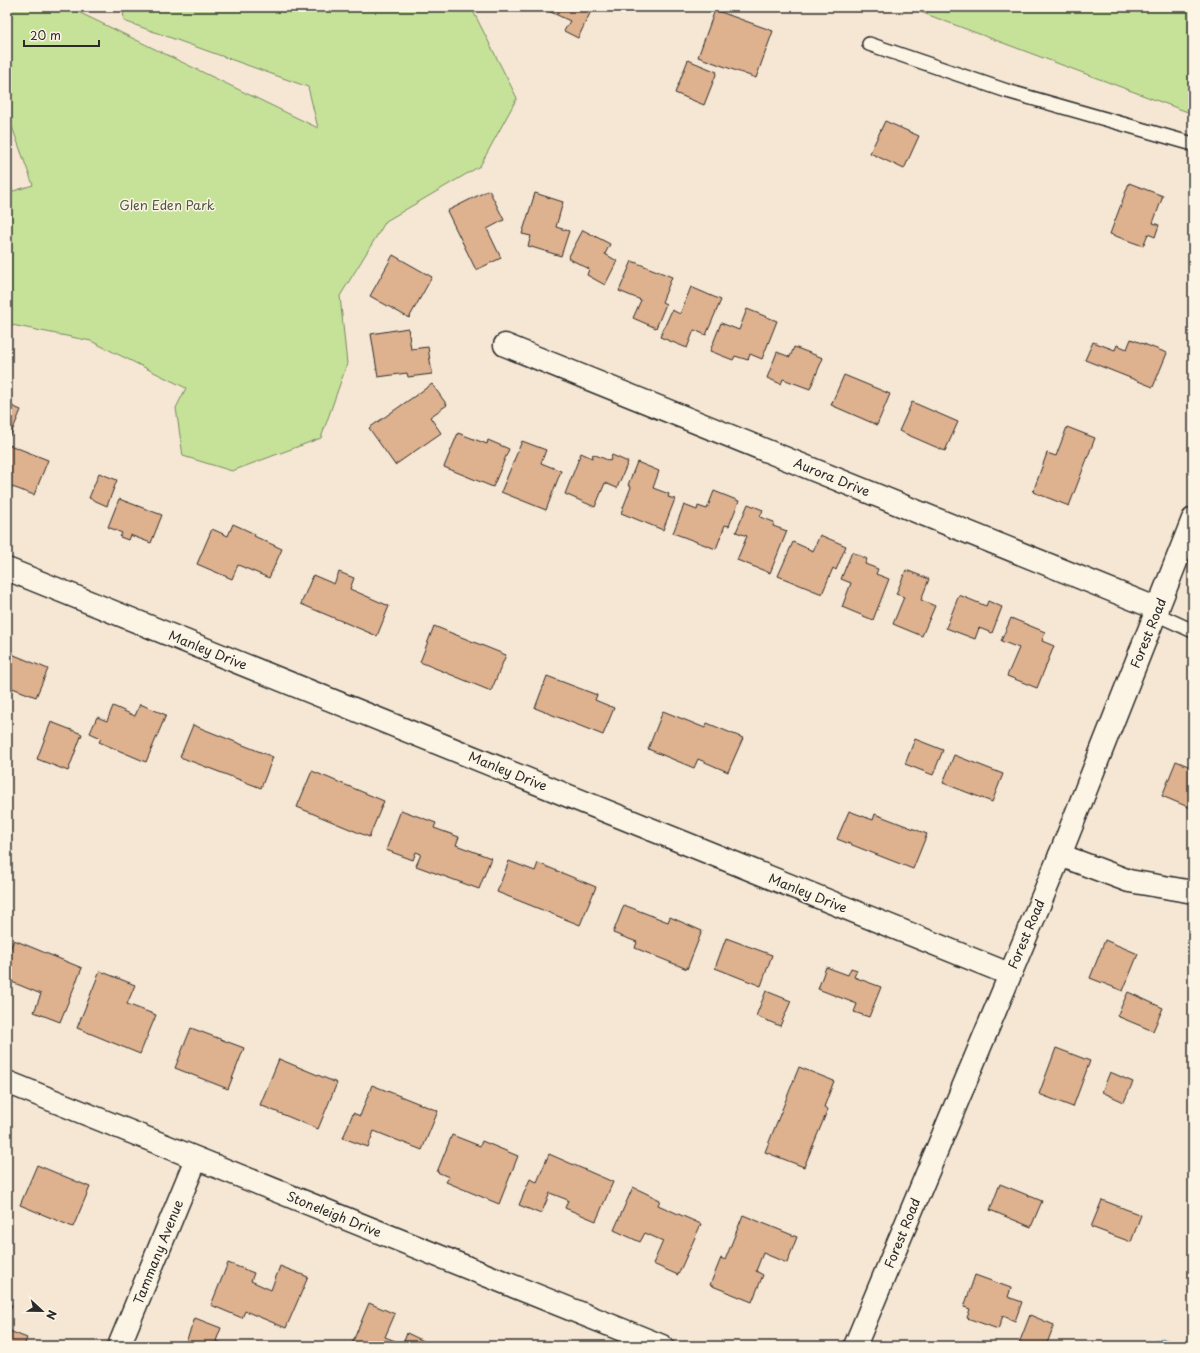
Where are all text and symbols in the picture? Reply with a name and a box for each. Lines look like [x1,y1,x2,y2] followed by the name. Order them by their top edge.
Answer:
[24,22,99,48] scale bar
[30,26,61,44] text: 20 m
[119,195,215,214] park label: Glen Eden Park
[791,453,873,500] street label: Aurora Drive
[1125,595,1170,671] street label: Forest Road
[166,625,250,674] street label: Manley Drive
[466,746,550,795] street label: Manley Drive
[766,868,850,917] street label: Manley Drive
[1002,896,1049,972] street label: Forest Road
[284,1186,384,1241] street label: Stoneleigh Drive
[879,1195,924,1271] street label: Forest Road
[128,1197,187,1307] street label: Tammany Avenue
[22,1291,62,1331] north arrow
[42,1308,61,1322] text: N

